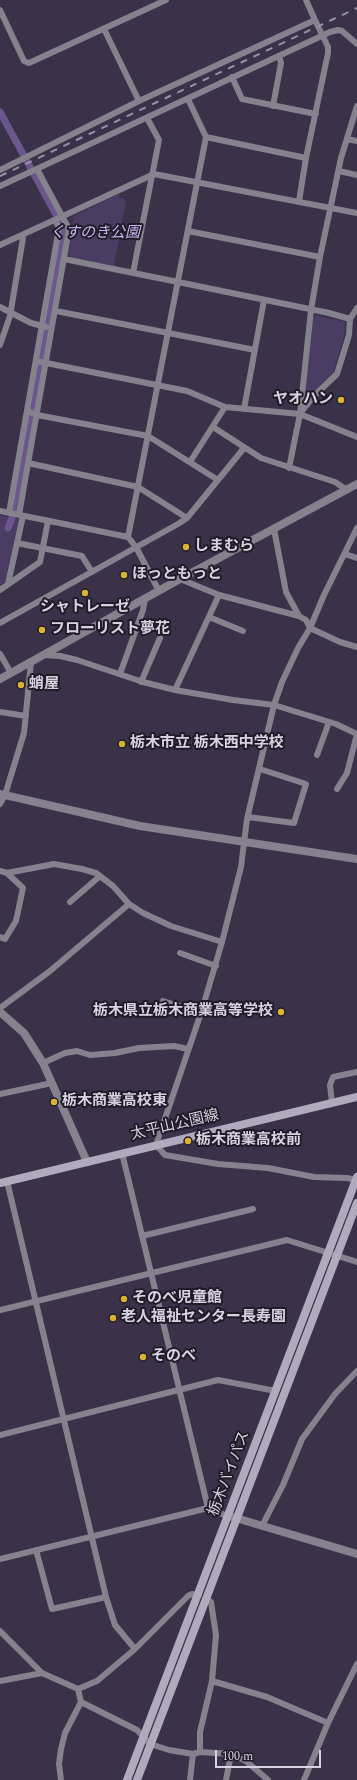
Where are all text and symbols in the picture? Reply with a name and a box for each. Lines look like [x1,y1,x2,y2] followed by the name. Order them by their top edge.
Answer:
[50,225,140,243] park label: くすのき公園
[273,391,333,409] place label: ヤオハン
[336,395,346,405] marker: ヤオハン
[194,538,254,556] place label: しまむら
[181,542,191,552] marker: しまむら
[132,566,222,584] place label: ほっともっと
[119,570,129,580] marker: ほっともっと
[80,588,90,598] marker: シャトレーゼ
[40,599,130,617] place label: シャトレーゼ
[50,621,170,639] place label: フローリスト夢花
[37,625,47,635] marker: フローリスト夢花
[29,676,59,694] place label: 蛸屋
[16,680,26,690] marker: 蛸屋
[130,735,284,753] place label: 栃木市立 栃木西中学校
[117,739,127,749] marker: 栃木市立 栃木西中学校
[93,1003,273,1021] place label: 栃木県立栃木商業高等学校
[276,1007,286,1017] marker: 栃木県立栃木商業高等学校
[62,1093,167,1111] place label: 栃木商業高校東
[49,1097,59,1107] marker: 栃木商業高校東
[129,1107,221,1145] street label: 太平山公園線
[196,1132,301,1150] place label: 栃木商業高校前
[183,1136,193,1146] marker: 栃木商業高校前
[132,1290,222,1308] place label: そのべ児童館
[119,1294,129,1304] marker: そのべ児童館
[121,1309,286,1327] place label: 老人福祉センター長寿園
[108,1313,118,1323] marker: 老人福祉センター長寿園
[151,1348,196,1366] place label: そのべ
[138,1352,148,1362] marker: そのべ
[205,1429,255,1519] street label: 栃木バイパス
[217,1742,323,1768] scale bar
[222,1747,253,1766] text: 100 m

